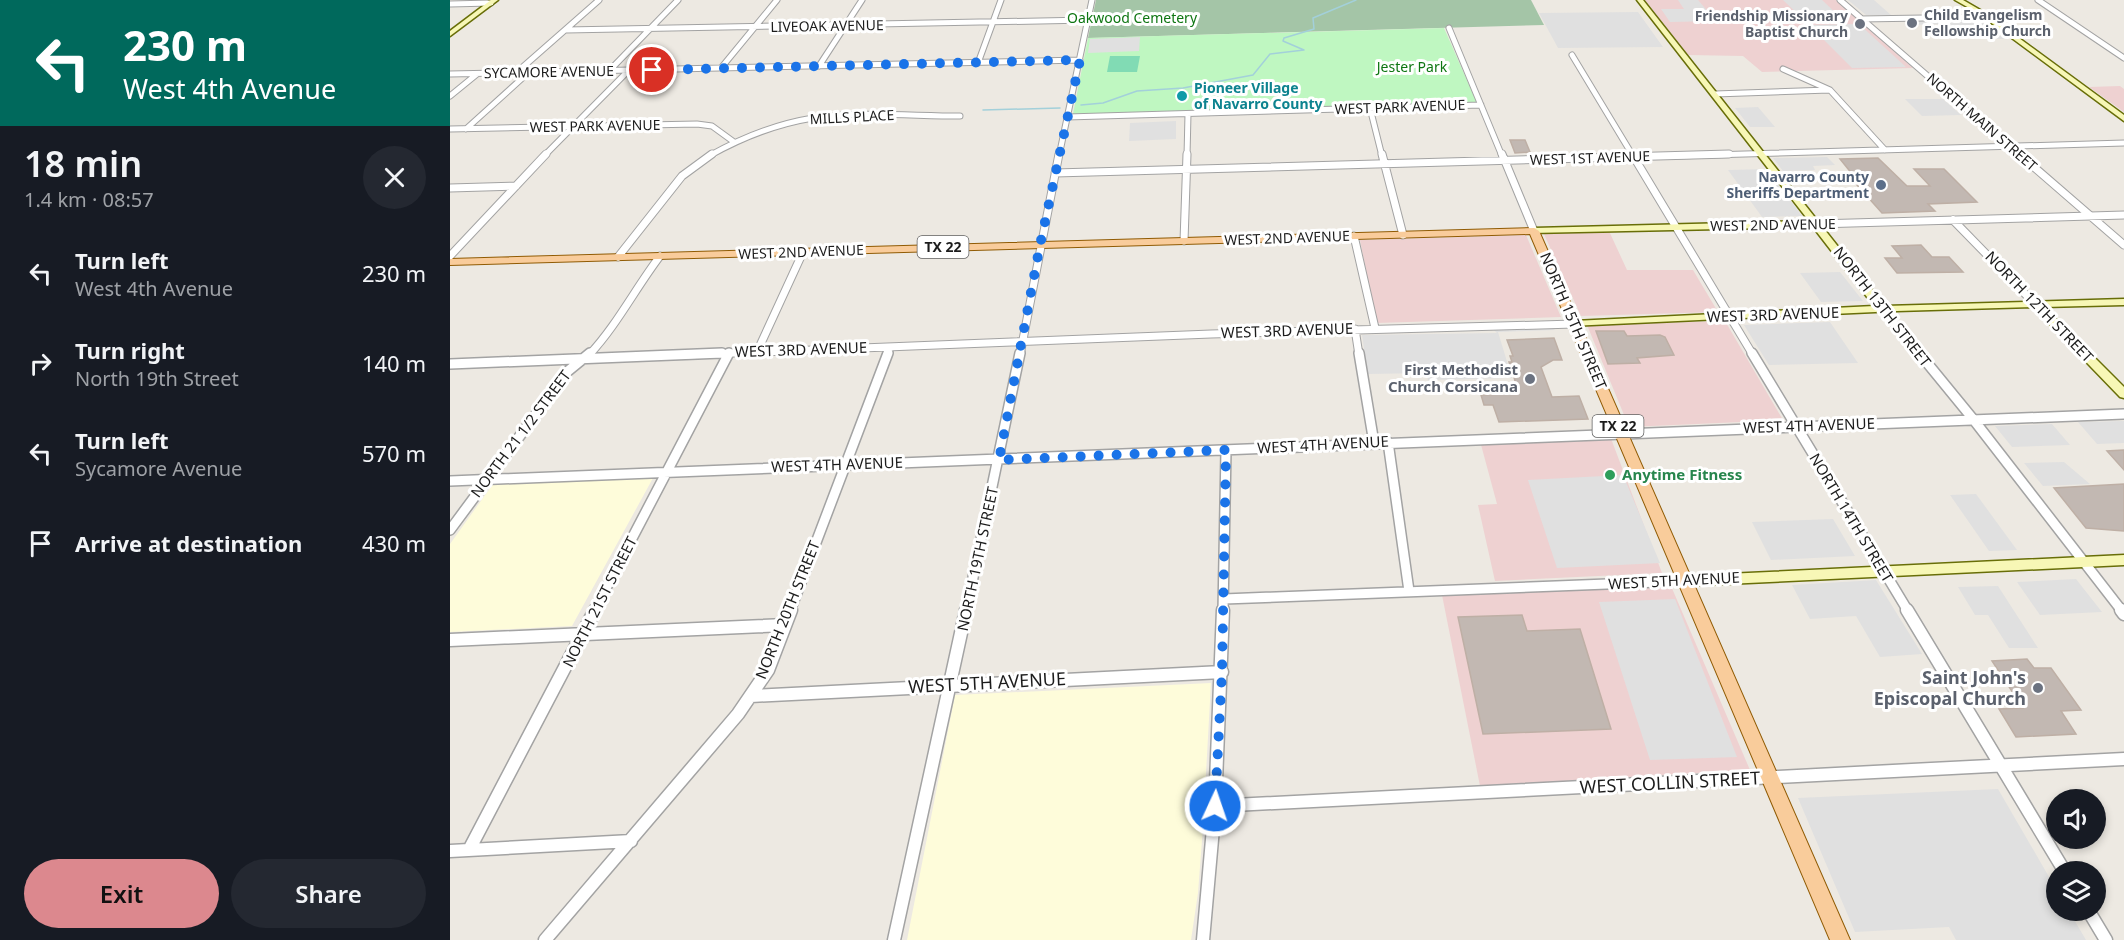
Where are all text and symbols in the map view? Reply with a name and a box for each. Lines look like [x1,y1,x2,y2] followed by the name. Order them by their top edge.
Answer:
[1924,5,2051,40] place label: Child Evangelism Fellowship Church
[1695,6,1848,41] place label: Friendship Missionary Baptist Church
[1067,8,1198,27] park label: Oakwood Cemetery
[770,15,884,36] street label: LIVEOAK AVENUE
[123,16,247,73] text: 230 m
[1905,16,1919,30] marker: Child Evangelism Fellowship Church
[1853,17,1867,31] marker: Friendship Missionary Baptist Church
[24,24,102,102] icon: left
[626,44,677,95] pin
[635,53,668,86] icon: arrive
[1375,57,1448,76] park label: Jester Park
[484,61,614,82] street label: SYCAMORE AVENUE
[1923,68,2042,175] street label: NORTH MAIN STREET
[123,70,336,107] text: West 4th Avenue
[1194,78,1323,113] place label: Pioneer Village of Navarro County
[1175,89,1189,103] marker: Pioneer Village of Navarro County
[1334,95,1466,118] street label: WEST PARK AVENUE
[809,105,895,128] street label: MILLS PLACE
[529,115,661,136] street label: WEST PARK AVENUE
[24,139,142,188] text: 18 min
[363,146,426,209] button: close
[1530,146,1650,169] street label: WEST 1ST AVENUE
[1727,167,1869,202] place label: Navarro County Sheriffs Department
[1874,178,1888,192] marker: Navarro County Sheriffs Department
[24,186,154,213] text: 1.4 km · 08:57
[1710,214,1836,235] street label: WEST 2ND AVENUE
[1224,226,1350,249] street label: WEST 2ND AVENUE
[918,236,968,258] road number: TX 22
[738,240,864,263] street label: WEST 2ND AVENUE
[1830,242,1936,371] street label: NORTH 13TH STREET
[75,245,169,275] text: Turn left
[1981,246,2099,367] street label: NORTH 12TH STREET
[1536,249,1612,393] street label: NORTH 15TH STREET
[24,257,57,290] icon: left
[362,258,426,288] text: 230 m
[75,275,233,302] text: West 4th Avenue
[1706,302,1840,326] street label: WEST 3RD AVENUE
[1220,318,1354,342] street label: WEST 3RD AVENUE
[75,335,185,365] text: Turn right
[734,337,868,361] street label: WEST 3RD AVENUE
[24,347,57,380] icon: right
[362,348,426,378] text: 140 m
[1388,359,1518,396] place label: First Methodist Church Corsicana
[75,365,239,392] text: North 19th Street
[466,365,575,501] street label: NORTH 21 1/2 STREET
[1523,372,1537,386] marker: First Methodist Church Corsicana
[1743,413,1875,437] street label: WEST 4TH AVENUE
[1592,415,1644,437] road number: TX 22
[75,425,169,455] text: Turn left
[1257,431,1389,457] street label: WEST 4TH AVENUE
[24,437,57,470] icon: left
[362,438,426,468] text: 570 m
[1805,449,1899,586] street label: NORTH 14TH STREET
[771,452,903,476] street label: WEST 4TH AVENUE
[75,455,242,482] text: Sycamore Avenue
[1622,464,1742,484] place label: Anytime Fitness
[1603,468,1617,482] marker: Anytime Fitness
[952,484,1002,633] street label: NORTH 19TH STREET
[24,527,57,560] icon: arrive
[75,528,302,558] text: Arrive at destination
[362,528,426,558] text: 430 m
[557,532,641,670] street label: NORTH 21ST STREET
[750,537,824,682] street label: NORTH 20TH STREET
[1608,567,1740,593] street label: WEST 5TH AVENUE
[1874,665,2026,710] place label: Saint John's Episcopal Church
[907,666,1067,698] street label: WEST 5TH AVENUE
[2031,681,2045,695] marker: Saint John's Episcopal Church
[1579,765,1761,799] street label: WEST COLLIN STREET
[1183,774,1247,838] position arrow
[2046,789,2106,921] map controls
[2046,789,2106,849] button: sound
[24,859,219,928] button: Exit
[231,859,426,928] button: Share
[2046,861,2106,921] button: layers

